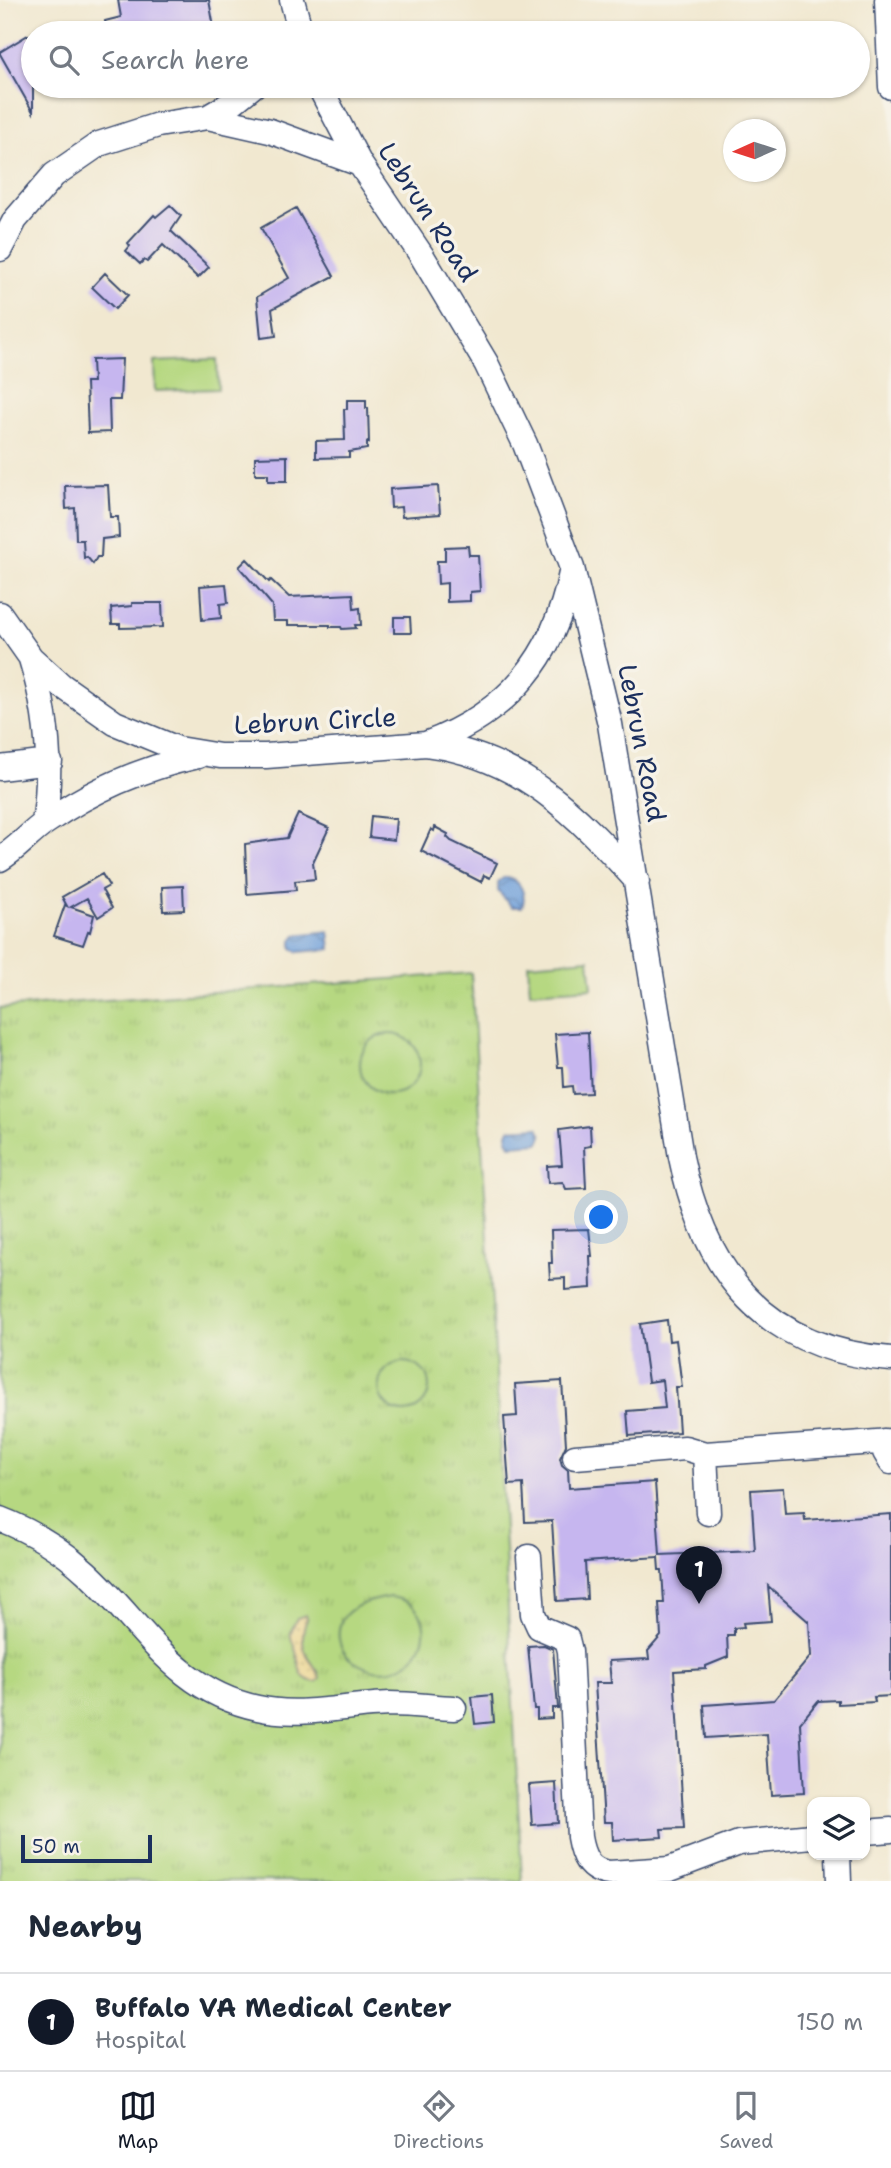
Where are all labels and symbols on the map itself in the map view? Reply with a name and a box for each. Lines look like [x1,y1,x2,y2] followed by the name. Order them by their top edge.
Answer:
[723,119,786,182] north arrow
[370,135,487,288] street label: Lebrun Road
[610,661,675,825] street label: Lebrun Road
[233,699,397,742] street label: Lebrun Circle
[584,1200,618,1234] your location
[676,1546,722,1604] pin: 1
[21,1832,152,1864] scale bar

